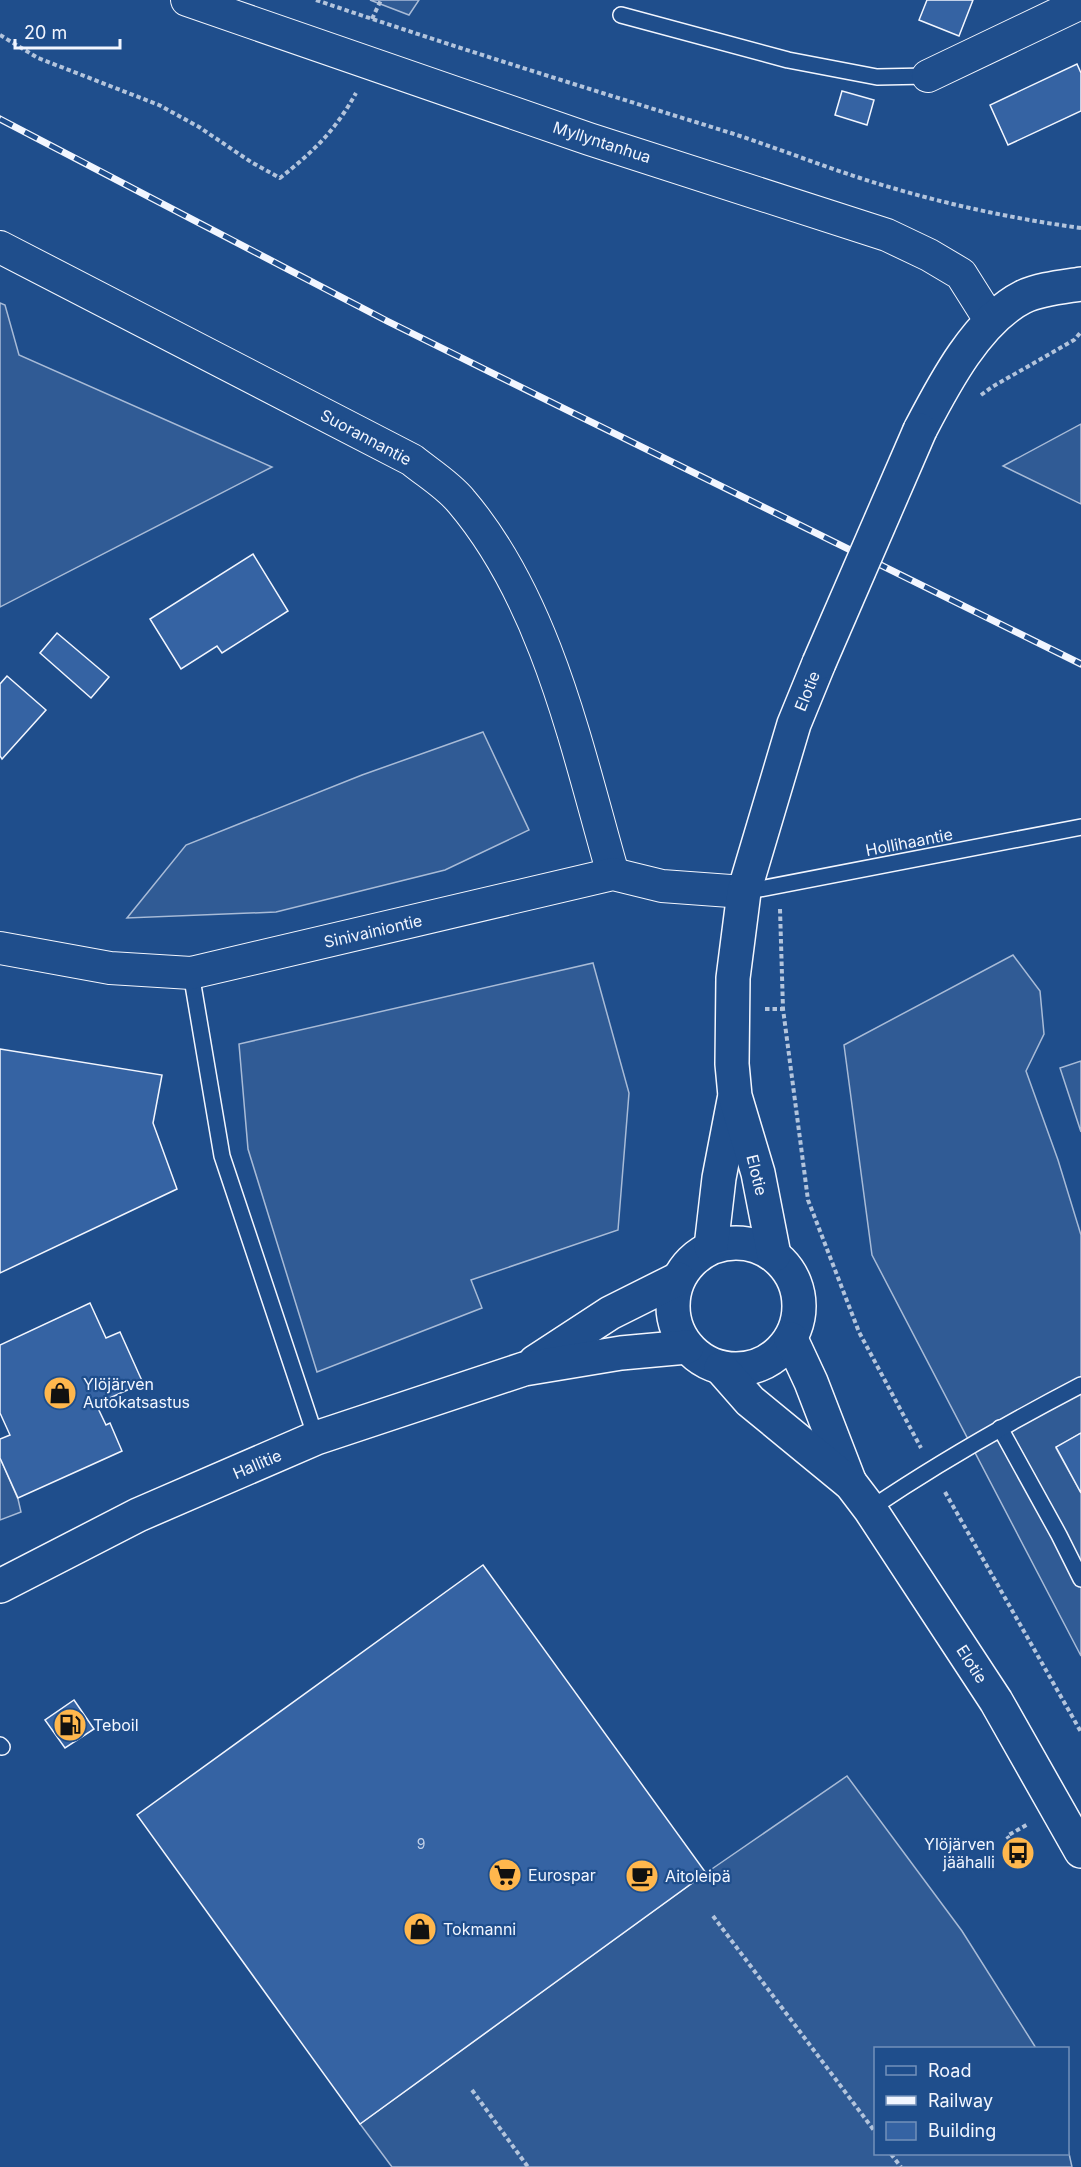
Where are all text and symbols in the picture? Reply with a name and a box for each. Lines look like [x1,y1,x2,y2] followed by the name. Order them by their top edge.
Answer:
[15,12,120,50] scale bar
[24,22,67,43] text: 20 m
[551,117,653,167] street label: Myllyntanhua
[317,405,415,469] street label: Suorannantie
[790,668,824,714] street label: Elotie
[864,824,954,860] street label: Hollihaantie
[322,910,424,952] street label: Sinivainiontie
[742,1152,772,1198] street label: Elotie
[83,1374,190,1412] place label: Ylöjärven Autokatsastus
[42,1375,78,1411] shop icon: Ylöjärven Autokatsastus
[230,1445,284,1483] street label: Hallitie
[952,1641,992,1687] street label: Elotie
[52,1707,88,1743] fuel station icon: Teboil
[93,1715,139,1735] place label: Teboil
[924,1834,995,1872] place label: Ylöjärven jäähalli
[417,1835,425,1852] house number: 9
[1000,1835,1036,1871] bus stop icon: Ylöjärven jäähalli
[487,1857,523,1893] supermarket icon: Eurospar
[624,1858,660,1894] cafe icon: Aitoleipä
[528,1865,596,1885] place label: Eurospar
[665,1866,731,1886] place label: Aitoleipä
[402,1911,438,1947] shop icon: Tokmanni
[443,1919,516,1939] place label: Tokmanni
[874,2047,1069,2155] legend
[928,2060,971,2081] text: Road
[928,2090,993,2111] text: Railway
[928,2120,996,2141] text: Building

